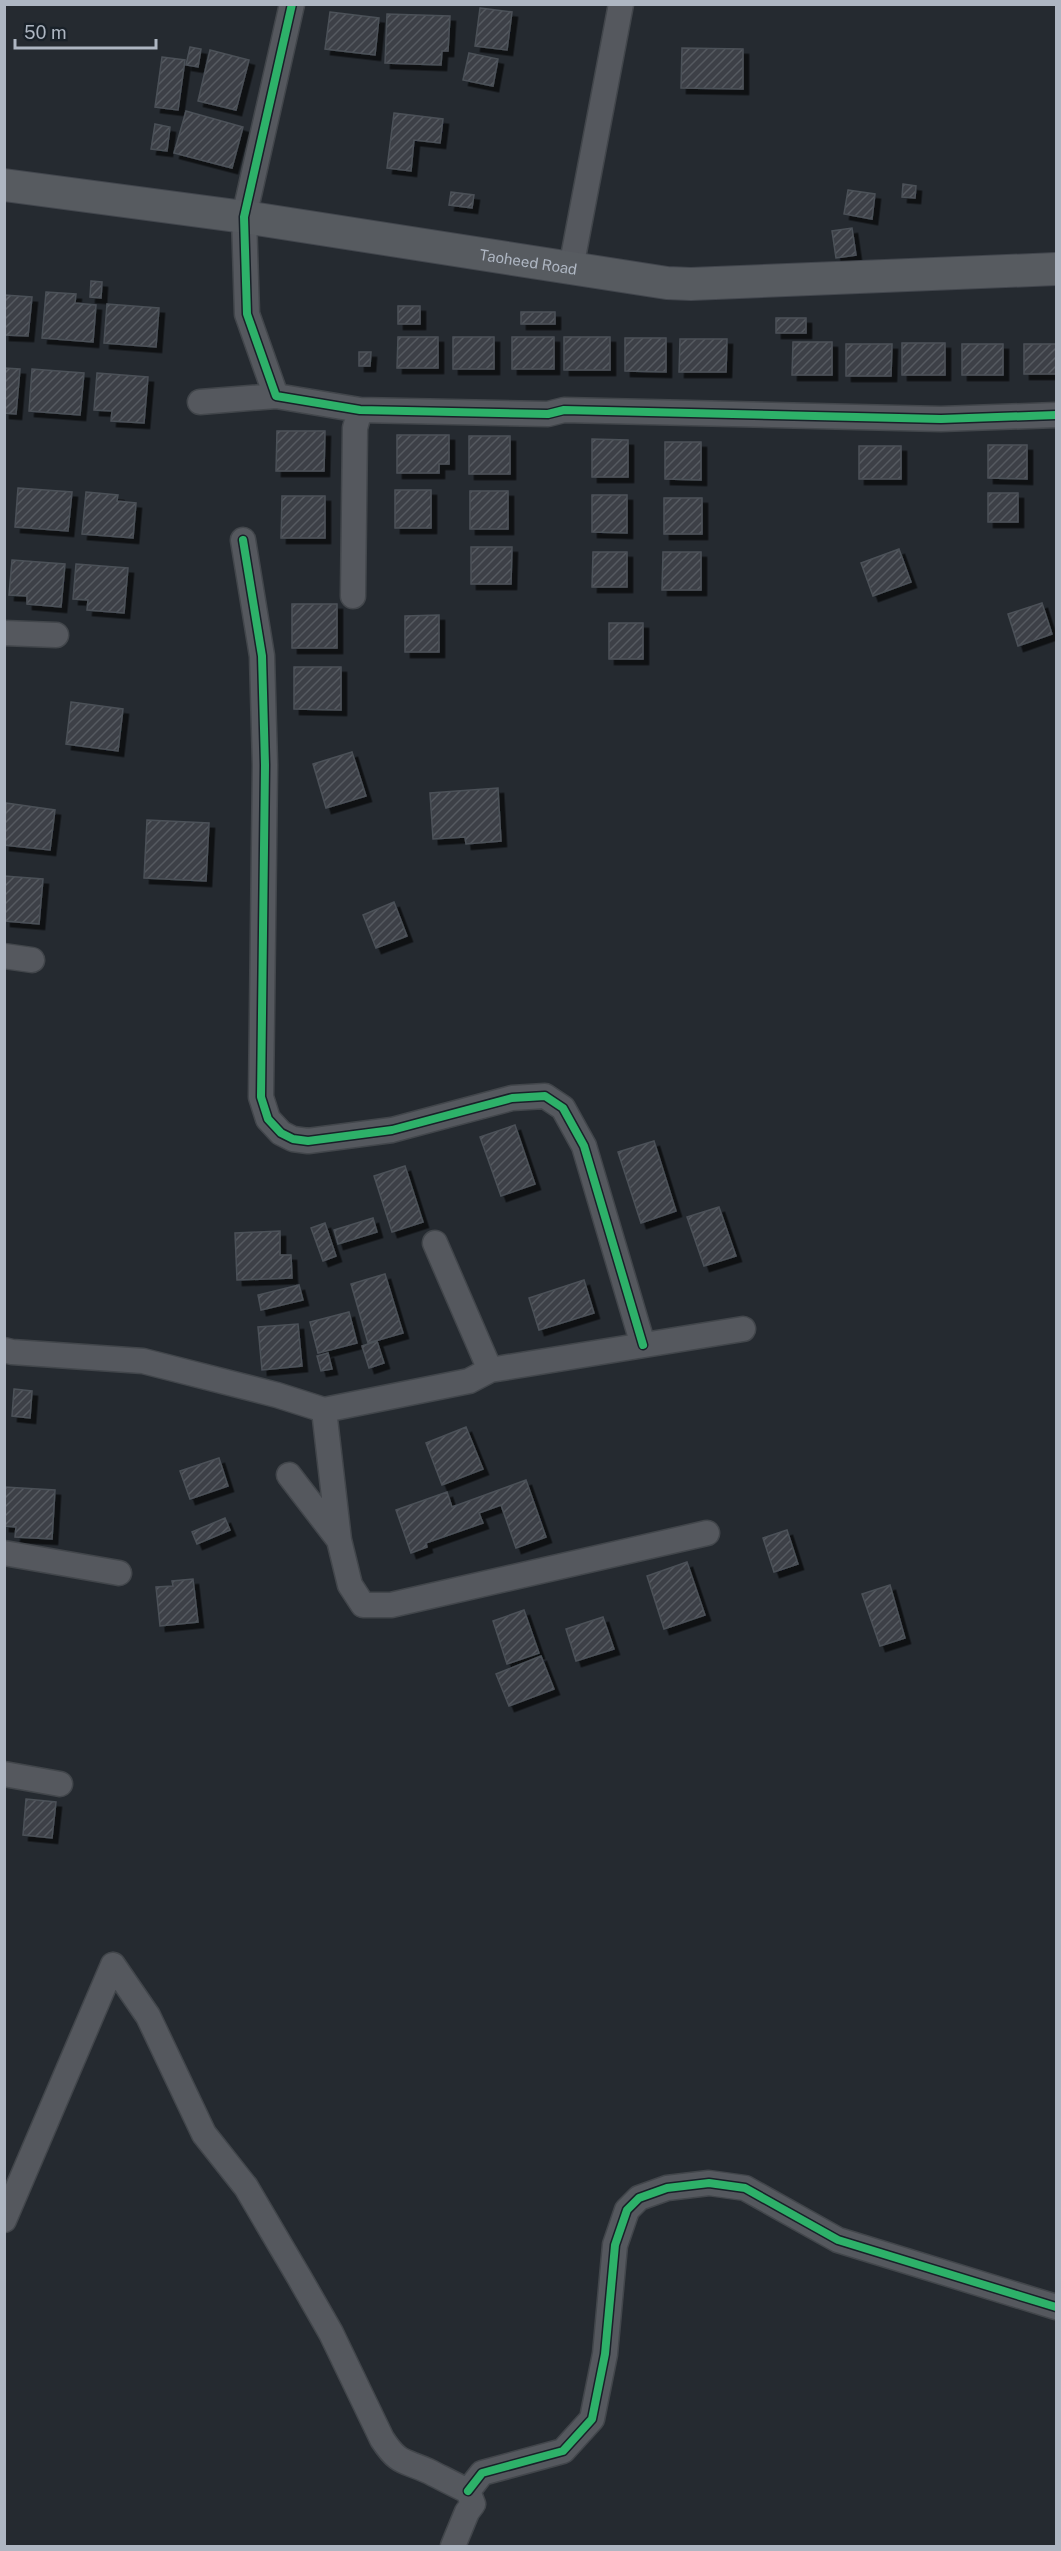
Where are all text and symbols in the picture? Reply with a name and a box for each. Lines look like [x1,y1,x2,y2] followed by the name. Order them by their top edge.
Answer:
[15,12,156,50] scale bar
[24,22,67,43] text: 50 m
[478,245,578,277] street label: Taoheed Road

